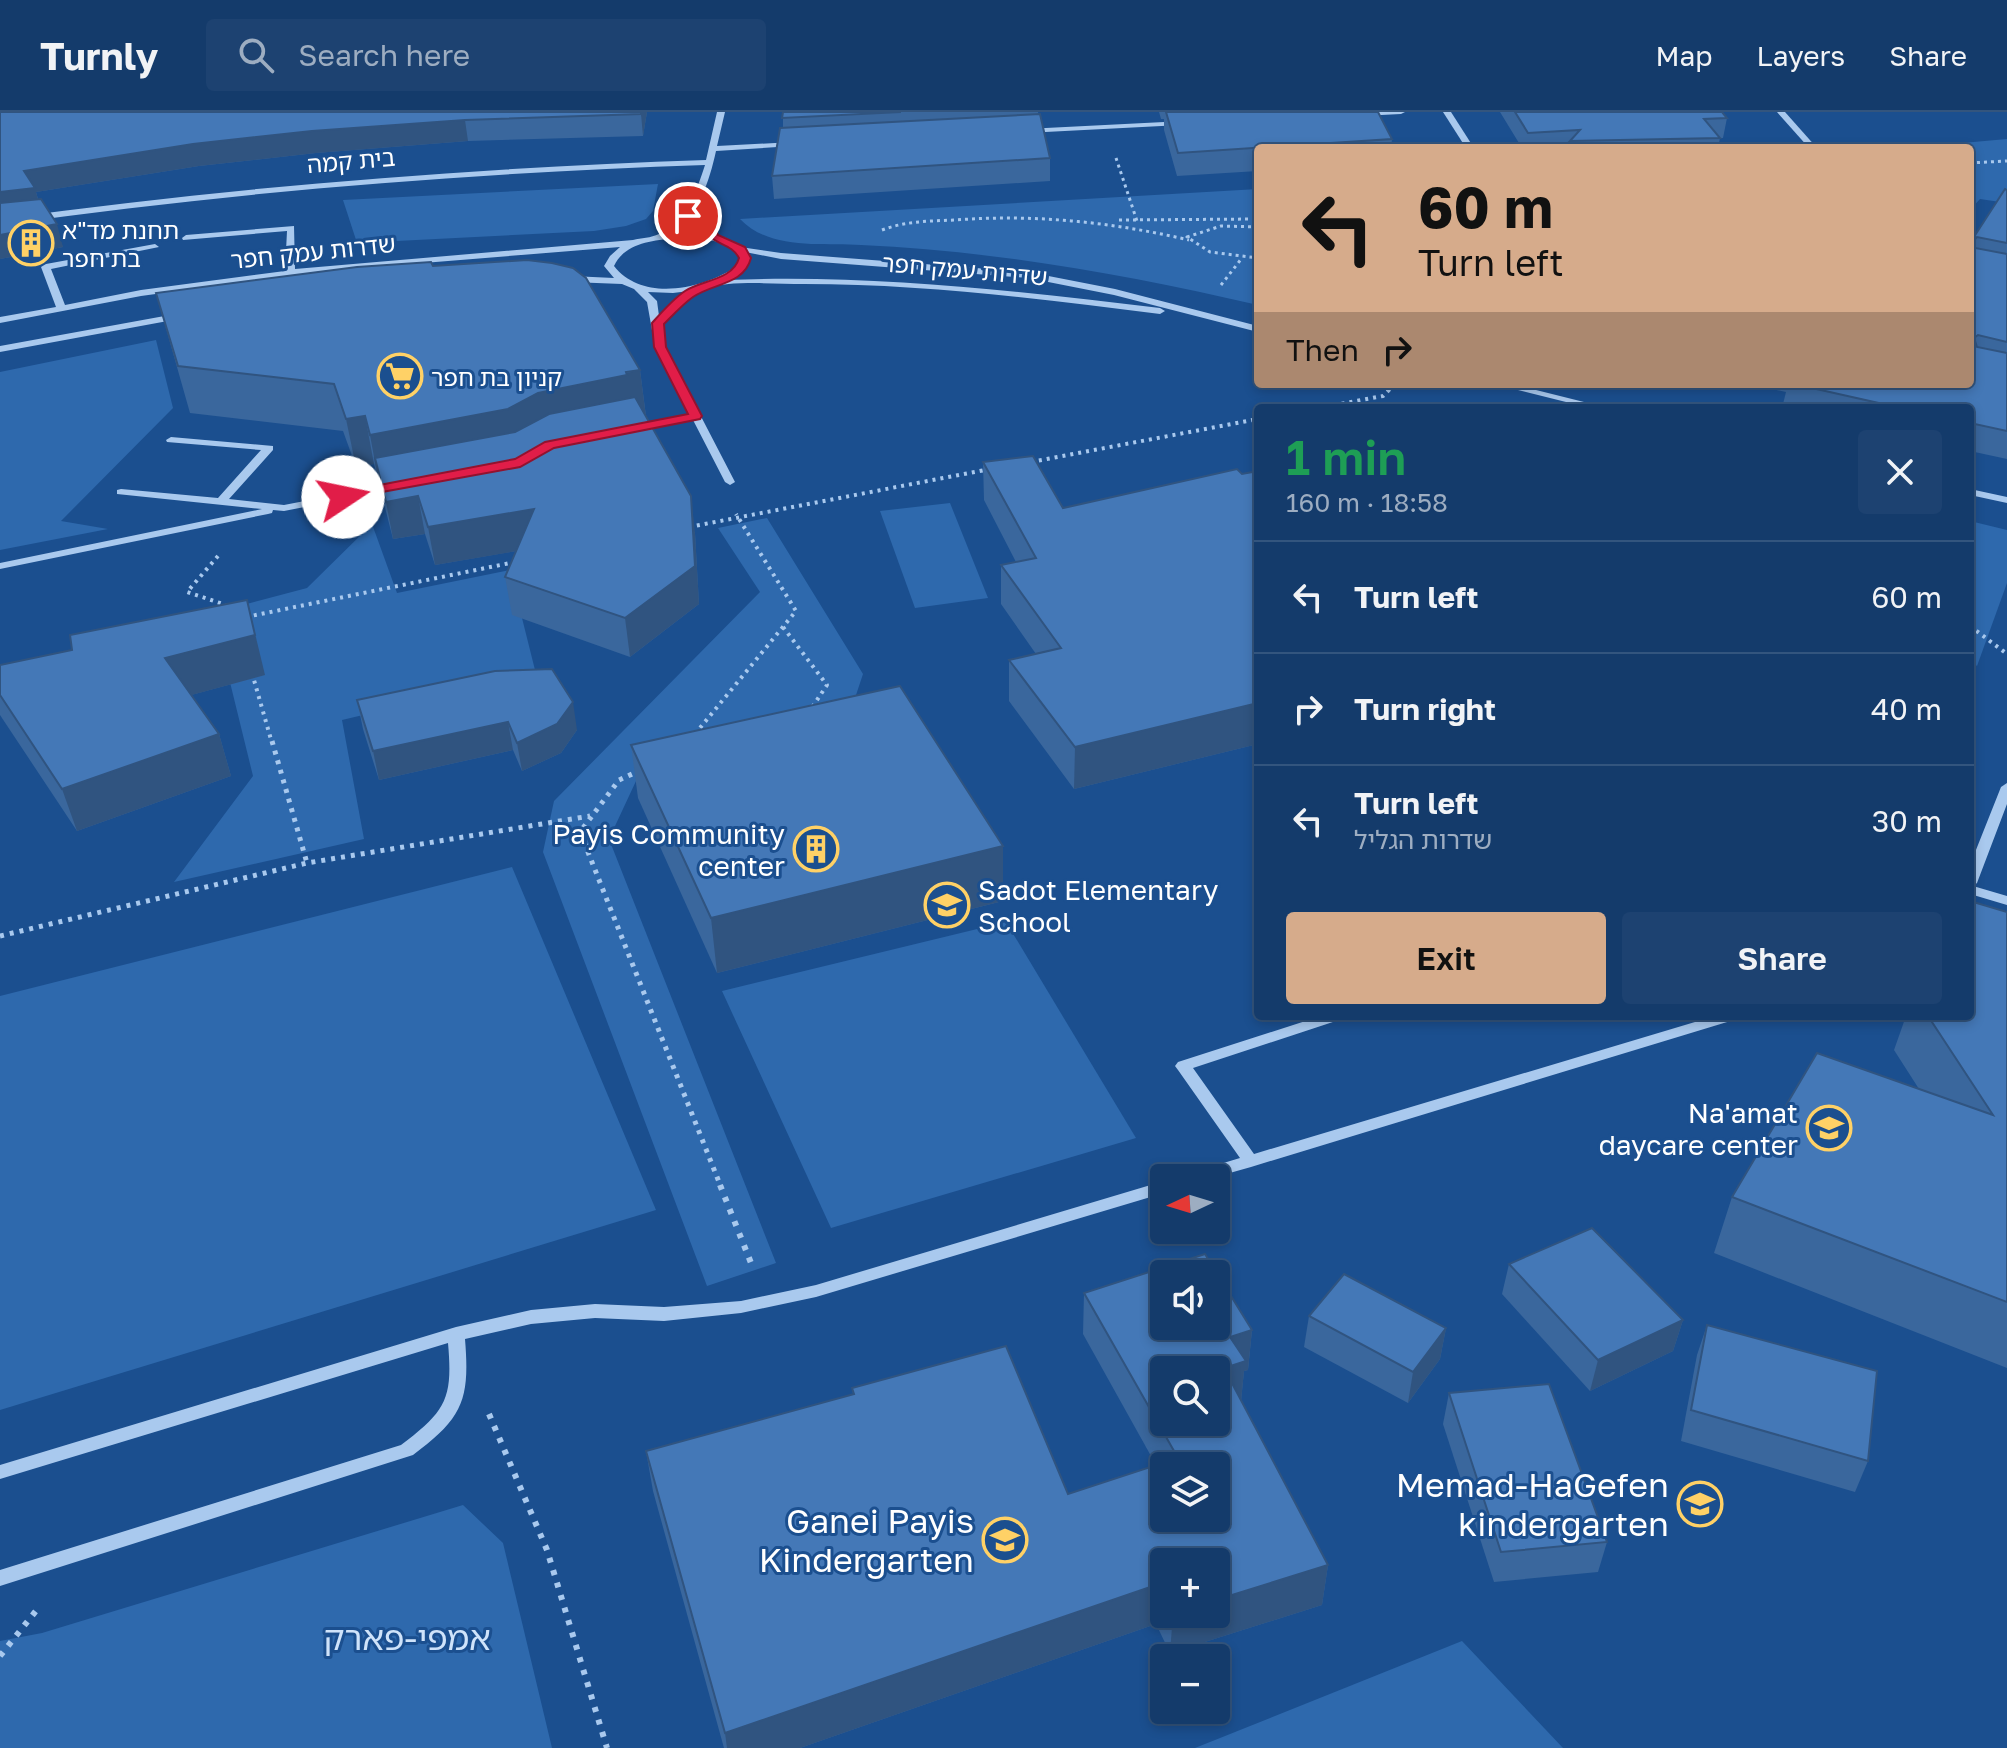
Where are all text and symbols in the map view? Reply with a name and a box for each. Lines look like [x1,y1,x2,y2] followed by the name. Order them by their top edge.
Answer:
[206,19,766,91] search box
[40,33,158,78] text: Turnly
[234,33,278,77] icon: search
[298,37,470,73] text: Search here
[1655,39,1713,72] text: Map
[1757,39,1845,72] text: Layers
[1889,39,1967,72] text: Share
[306,142,396,178] street label: בית קמה
[1418,173,1553,240] text: 60 m
[1286,176,1390,280] icon: left
[654,182,722,250] pin
[666,194,710,238] icon: arrive
[62,215,179,272] place label: תחנת מד"א בת חפר
[7,219,55,267] building icon: תחנת מד"א בת חפר
[229,228,397,274] street label: שדרות עמק חפר
[1418,241,1564,284] text: Turn left
[881,247,1049,291] street label: שדרות עמק חפר
[1375,328,1419,372] icon: right
[1286,332,1359,368] text: Then
[376,352,424,400] supermarket icon: קניון בת חפר
[431,362,562,391] place label: קניון בת חפר
[1286,428,1406,486] text: 1 min
[1858,430,1942,514] button: close
[301,455,385,539] position arrow
[1286,487,1448,518] text: 160 m · 18:58
[1286,575,1330,619] icon: left
[1354,579,1479,615] text: Turn left
[1871,579,1942,615] text: 60 m
[1286,687,1330,731] icon: right
[1354,691,1496,727] text: Turn right
[1871,691,1942,727] text: 40 m
[1354,785,1479,821] text: Turn left
[1286,799,1330,843] icon: left
[1872,803,1942,839] text: 30 m
[552,817,785,882] place label: Payis Community center
[1354,824,1492,855] text: שדרות הגליל
[792,825,840,873] building icon: Payis Community center
[978,873,1219,938] place label: Sadot Elementary School
[923,881,971,929] school or university icon: Sadot Elementary School
[1286,912,1606,1004] button: Exit
[1622,912,1942,1004] button: Share
[1599,1096,1798,1161] place label: Na'amat daycare center
[1805,1104,1853,1152] school or university icon: Na'amat daycare center
[1150,1164,1230,1244] north arrow
[1150,1164,1230,1724] map controls
[1150,1260,1230,1340] button: sound
[1150,1356,1230,1436] button: search
[1150,1452,1230,1532] button: layers
[1396,1464,1669,1543] place label: Memad-HaGefen kindergarten
[1676,1480,1724,1528] school or university icon: Memad-HaGefen kindergarten
[759,1500,974,1579] place label: Ganei Payis Kindergarten
[981,1516,1029,1564] school or university icon: Ganei Payis Kindergarten
[1150,1548,1230,1628] button: +
[323,1617,491,1657] park label: אמפי-פארק
[1150,1644,1230,1724] button: −

